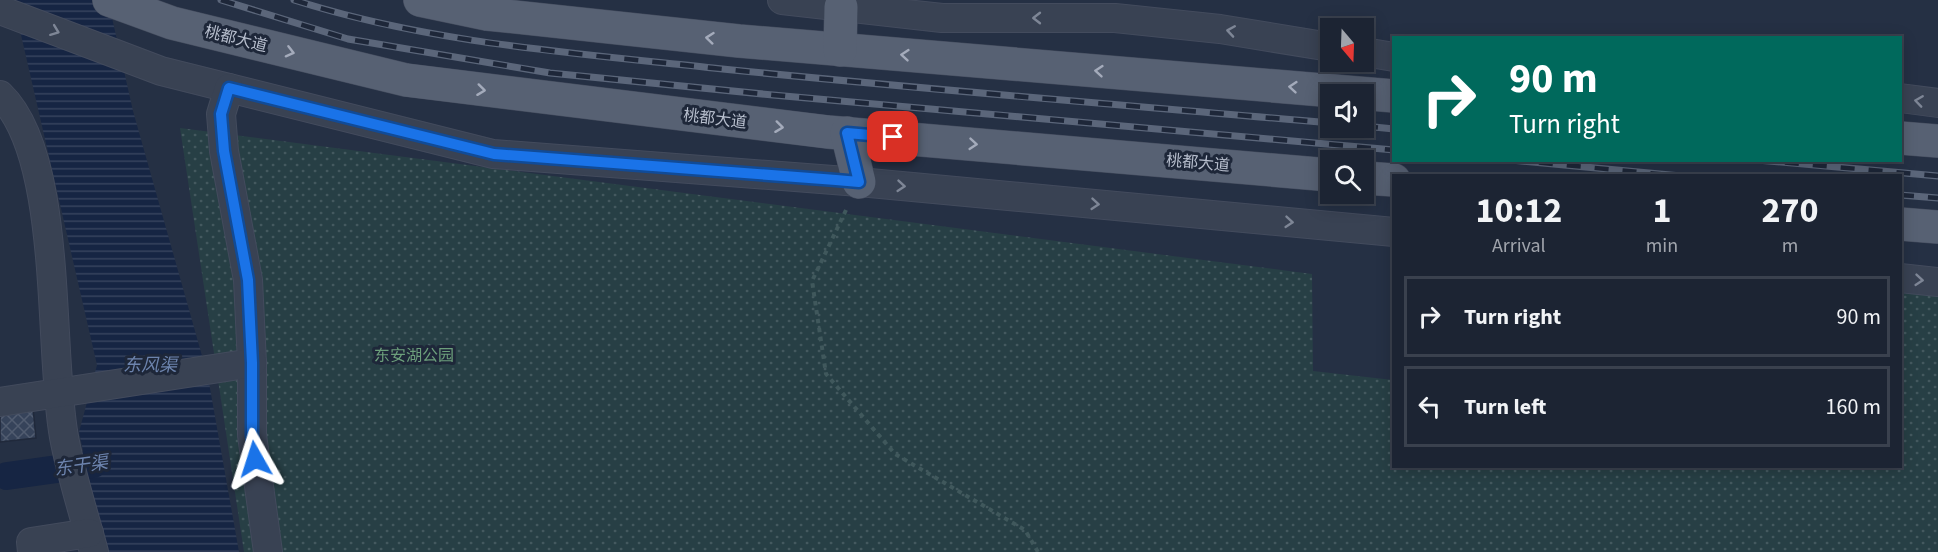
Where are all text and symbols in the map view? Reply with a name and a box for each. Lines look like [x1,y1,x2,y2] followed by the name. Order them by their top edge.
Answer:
[1032,12,1041,24] one-way arrow
[1320,18,1374,72] north arrow
[1320,18,1374,204] map controls
[202,21,270,57] street label: 桃都大道
[49,23,60,36] one-way arrow
[1227,25,1237,38] one-way arrow
[706,32,715,45] one-way arrow
[284,45,295,57] one-way arrow
[900,49,909,62] one-way arrow
[1509,49,1598,109] text: 90 m
[1410,60,1488,138] icon: right
[1094,65,1104,78] one-way arrow
[1289,81,1298,94] one-way arrow
[476,84,486,96] one-way arrow
[1320,84,1374,138] button: sound
[1915,95,1924,107] one-way arrow
[682,104,748,134] street label: 桃都大道
[1509,105,1620,144] text: Turn right
[867,111,918,162] pin
[774,120,783,133] one-way arrow
[876,120,909,153] icon: arrive
[968,137,977,150] one-way arrow
[1165,149,1231,177] street label: 桃都大道
[1320,150,1374,204] button: search
[896,179,905,192] one-way arrow
[1475,185,1562,236] text: 10:12
[1652,185,1671,236] text: 1
[1762,185,1819,236] text: 270
[1090,197,1100,210] one-way arrow
[1285,215,1294,228] one-way arrow
[1492,232,1546,260] text: Arrival
[1646,232,1678,260] text: min
[1782,232,1798,260] text: m
[1915,273,1924,286] one-way arrow
[1413,300,1446,333] icon: right
[1464,301,1561,333] text: Turn right
[1836,301,1881,333] text: 90 m
[374,345,454,367] park label: 东安湖公园
[123,353,180,378] water label: 东风渠
[1413,390,1446,423] icon: left
[1464,391,1546,423] text: Turn left
[1826,391,1881,423] text: 160 m
[223,427,287,491] position arrow
[53,449,112,482] water label: 东干渠

